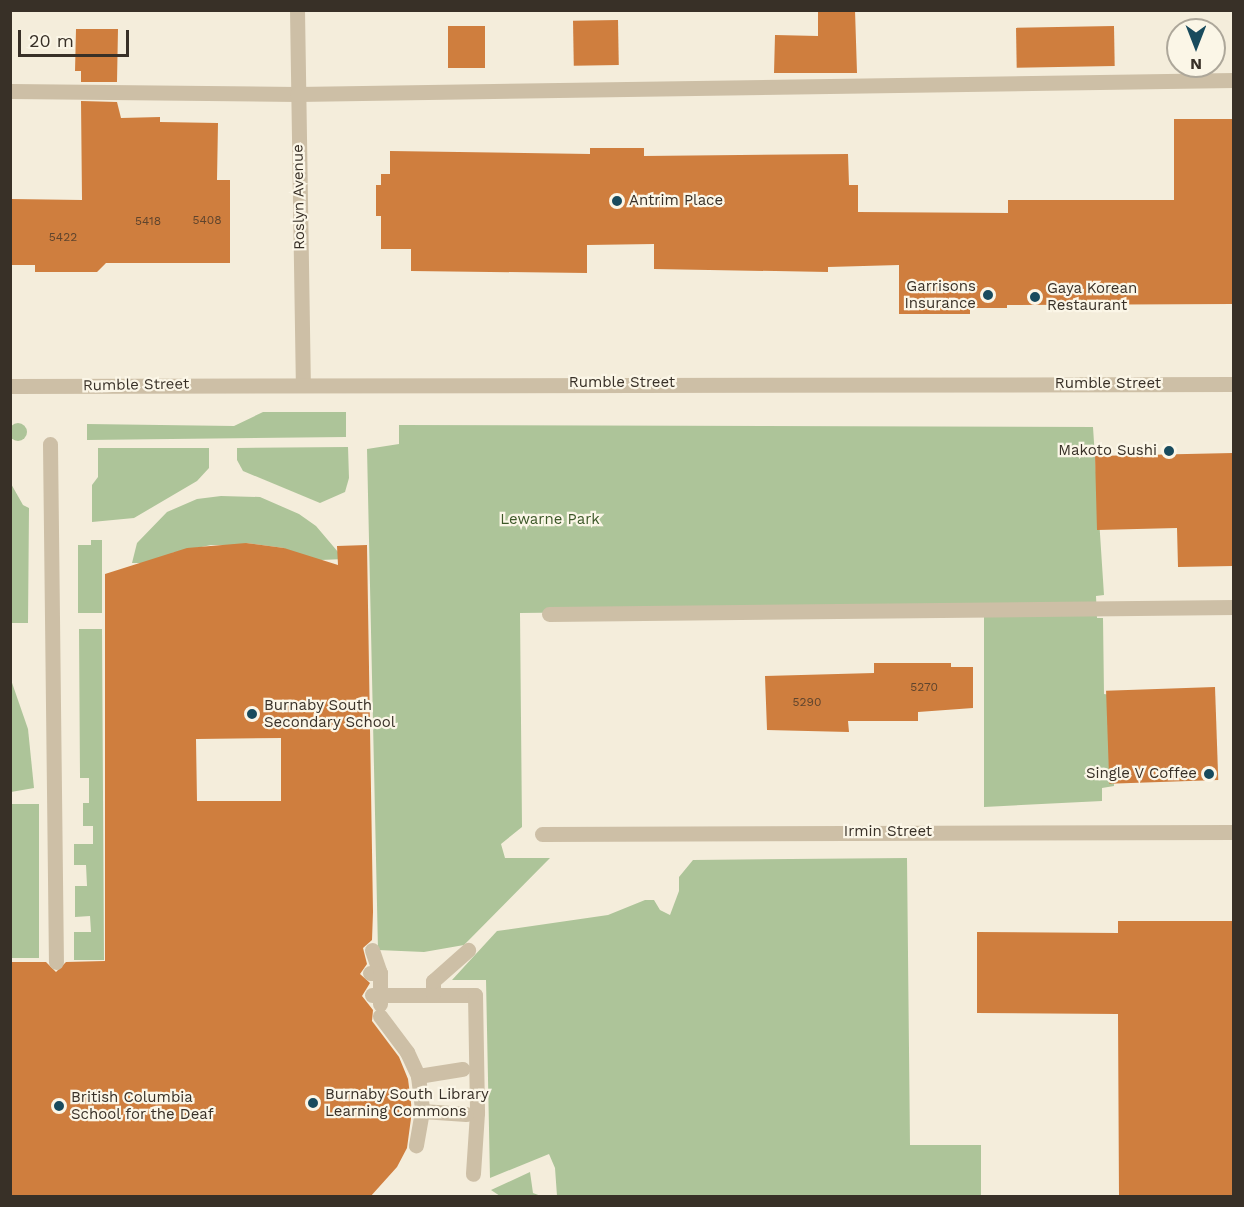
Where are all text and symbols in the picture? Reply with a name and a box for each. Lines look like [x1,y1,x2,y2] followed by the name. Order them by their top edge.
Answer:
[21,18,132,56] scale bar
[1166,18,1226,78] north arrow
[29,30,74,51] text: 20 m
[1190,55,1202,74] text: N
[289,144,309,250] street label: Roslyn Avenue
[629,192,723,210] place label: Antrim Place
[610,194,624,208] marker: Antrim Place
[192,214,222,228] house number: 5408
[135,215,161,229] house number: 5418
[49,231,77,245] house number: 5422
[904,277,976,312] place label: Garrisons Insurance
[1047,279,1138,314] place label: Gaya Korean Restaurant
[981,288,995,302] marker: Garrisons Insurance
[1028,290,1042,304] marker: Gaya Korean Restaurant
[569,374,675,392] street label: Rumble Street
[83,375,189,395] street label: Rumble Street
[1055,375,1161,393] street label: Rumble Street
[1058,442,1157,460] place label: Makoto Sushi
[1162,444,1176,458] marker: Makoto Sushi
[500,511,600,529] park label: Lewarne Park
[910,681,938,695] house number: 5270
[264,696,396,731] place label: Burnaby South Secondary School
[793,696,821,710] house number: 5290
[245,707,259,721] marker: Burnaby South Secondary School
[1085,765,1197,783] place label: Single V Coffee
[1202,767,1216,781] marker: Single V Coffee
[844,823,932,841] street label: Irmin Street
[325,1085,489,1120] place label: Burnaby South Library Learning Commons
[71,1088,215,1123] place label: British Columbia School for the Deaf
[306,1096,320,1110] marker: Burnaby South Library Learning Commons
[52,1099,66,1113] marker: British Columbia School for the Deaf

